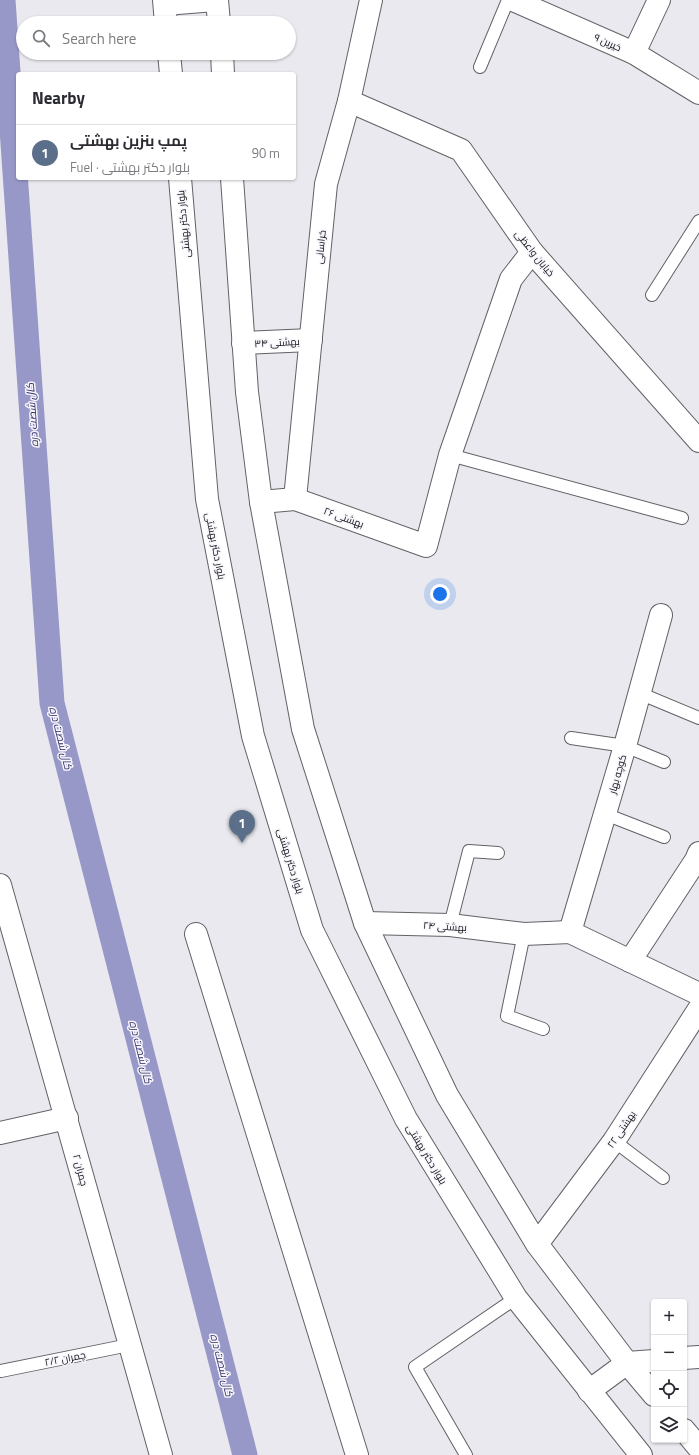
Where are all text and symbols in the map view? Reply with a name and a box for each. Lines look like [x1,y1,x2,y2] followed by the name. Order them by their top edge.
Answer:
[16,16,296,60] search box
[30,27,52,49] icon: search
[62,27,136,50] text: Search here
[592,30,624,55] street label: خیرین ۹
[32,85,85,111] text: Nearby
[70,129,187,152] text: پمپ بنزین بهشتی
[41,143,49,163] text: 1
[252,143,280,163] text: 90 m
[70,157,190,177] text: Fuel · بلوار دکتر بهشتی
[173,189,194,258] street label: بلوار دکتر بهشتی
[511,227,558,280] street label: خیابان واعظی
[311,229,330,265] street label: خراسانی
[254,334,300,351] street label: بهشتی ۳۴
[22,382,42,448] water label: کال شصت دره
[322,503,366,532] street label: بهشتی ۲۶
[202,511,229,581] street label: بلوار دکتر بهشتی
[430,584,450,604] your location
[45,705,77,771] water label: کال شصت دره
[604,753,630,797] street label: کوچه بهار
[229,810,255,843] pin: 1
[273,826,308,896] street label: بلوار دکتر بهشتی
[423,918,467,935] street label: بهشتی ۲۴
[125,1019,157,1085] water label: کال شصت دره
[603,1108,639,1151] street label: بهشتی ۲۲
[403,1121,450,1187] street label: بلوار دکتر بهشتی
[69,1153,92,1188] street label: چمران ۲
[651,1299,687,1443] map controls
[651,1299,687,1335] button: +
[206,1332,238,1398] water label: کال شصت دره
[651,1335,687,1371] button: −
[43,1347,87,1370] street label: چمران ۲/۲
[651,1371,687,1407] button: locate
[651,1407,687,1443] button: layers

